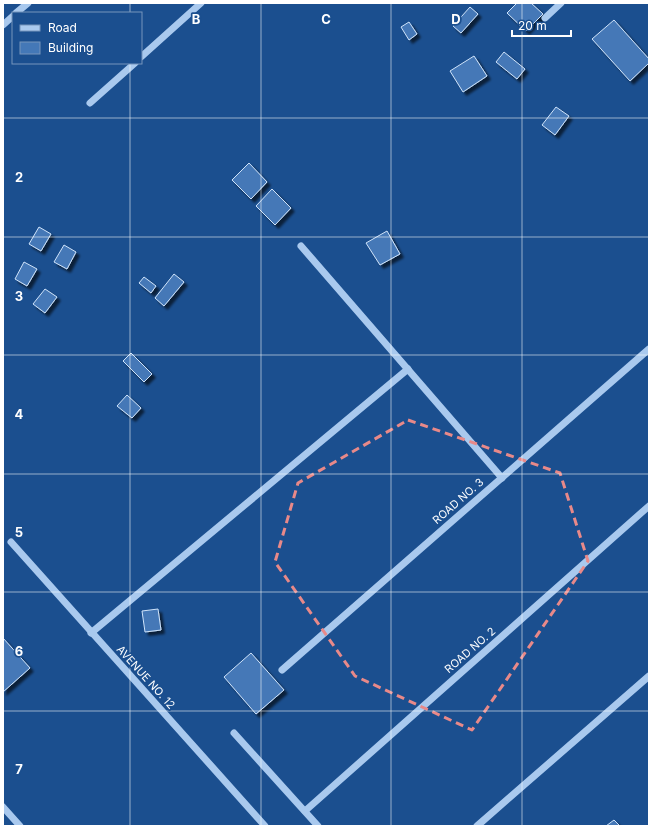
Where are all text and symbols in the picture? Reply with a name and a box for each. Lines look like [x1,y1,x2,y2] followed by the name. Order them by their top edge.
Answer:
[192,11,201,27] text: B
[321,11,331,27] text: C
[451,11,461,27] text: D
[12,12,142,64] legend
[512,12,571,38] scale bar
[518,18,547,33] text: 20 m
[48,20,77,35] text: Road
[48,40,93,55] text: Building
[15,169,23,185] text: 2
[15,288,23,304] text: 3
[15,406,24,422] text: 4
[430,475,487,527] street label: ROAD NO. 3
[15,524,23,540] text: 5
[442,624,498,676] street label: ROAD NO. 2
[114,642,178,712] street label: AVENUE NO. 12
[15,643,23,659] text: 6
[15,761,23,777] text: 7

